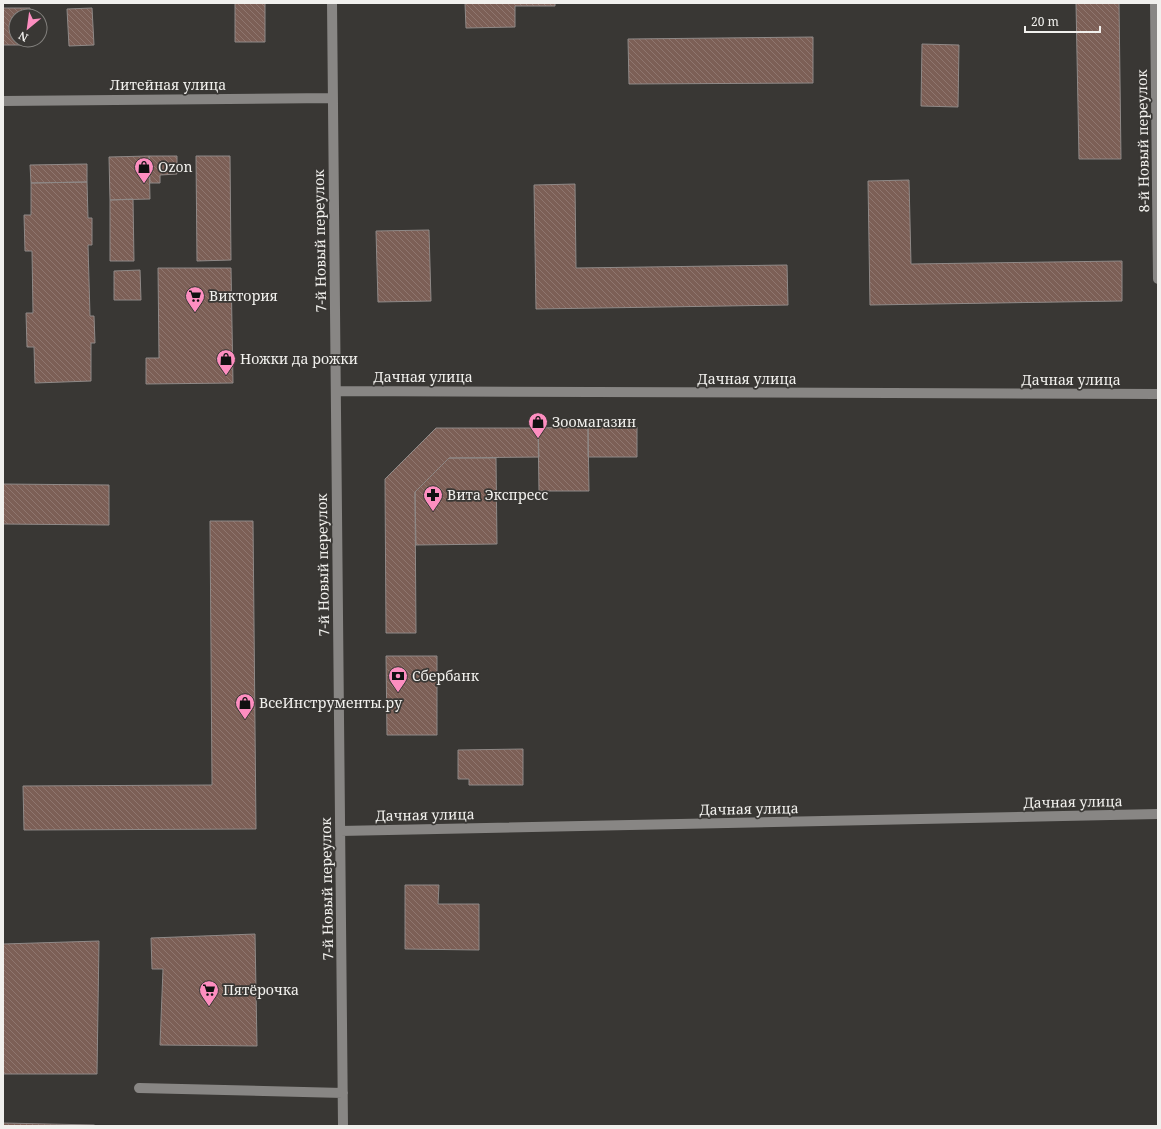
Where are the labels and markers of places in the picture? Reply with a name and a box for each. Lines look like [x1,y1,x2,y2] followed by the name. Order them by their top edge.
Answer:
[133,156,155,184] shop icon: Ozon
[158,157,193,176] place label: Ozon
[184,285,206,313] supermarket icon: Виктория
[209,286,278,305] place label: Виктория
[215,348,237,376] shop icon: Ножки да рожки
[240,349,358,368] place label: Ножки да рожки
[527,411,549,439] shop icon: Зоомагазин
[552,412,636,431] place label: Зоомагазин
[422,484,444,512] pharmacy icon: Вита Экспресс
[447,485,548,504] place label: Вита Экспресс
[387,665,409,693] bank icon: Сбербанк
[412,666,480,685] place label: Сбербанк
[234,692,256,720] shop icon: ВсеИнструменты.ру
[259,693,402,712] place label: ВсеИнструменты.ру
[198,979,220,1007] supermarket icon: Пятёрочка
[223,980,299,999] place label: Пятёрочка

